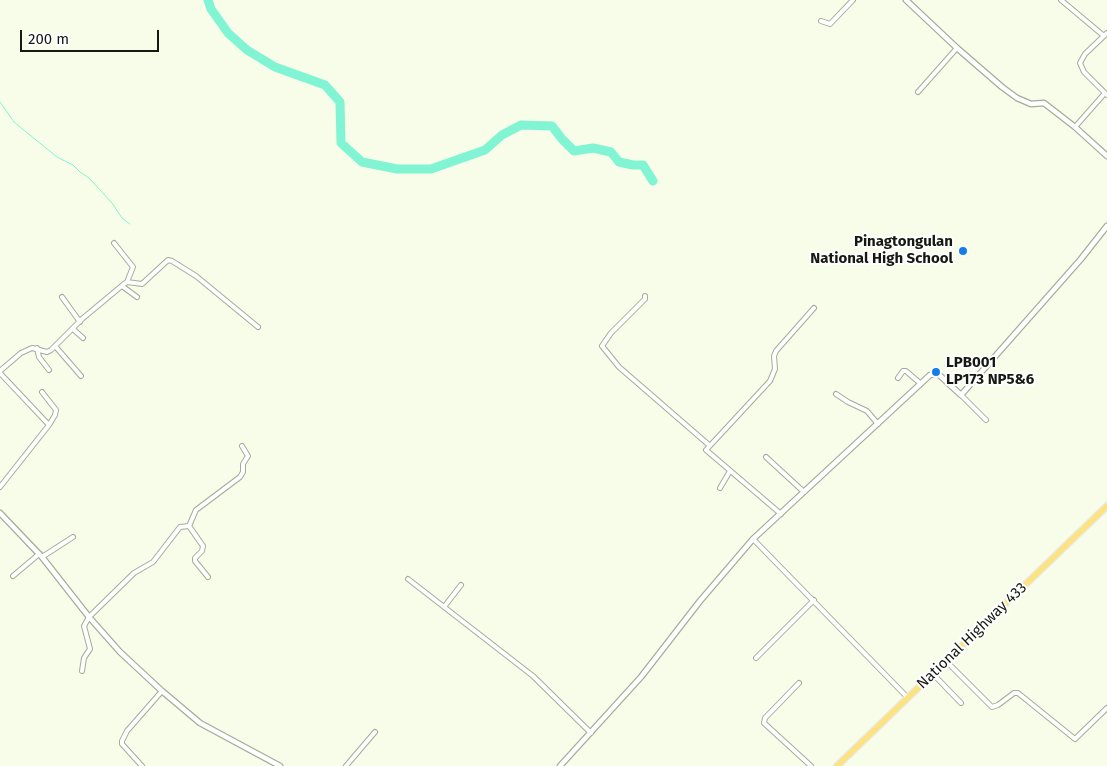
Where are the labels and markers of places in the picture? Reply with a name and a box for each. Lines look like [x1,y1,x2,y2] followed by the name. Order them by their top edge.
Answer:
[810,233,953,268] place label: Pinagtongulan National High School
[957,245,969,257] marker: Pinagtongulan National High School
[946,354,1034,389] place label: LPB001 LP173 NP5&6
[930,366,942,378] marker: LPB001 LP173 NP5&6

